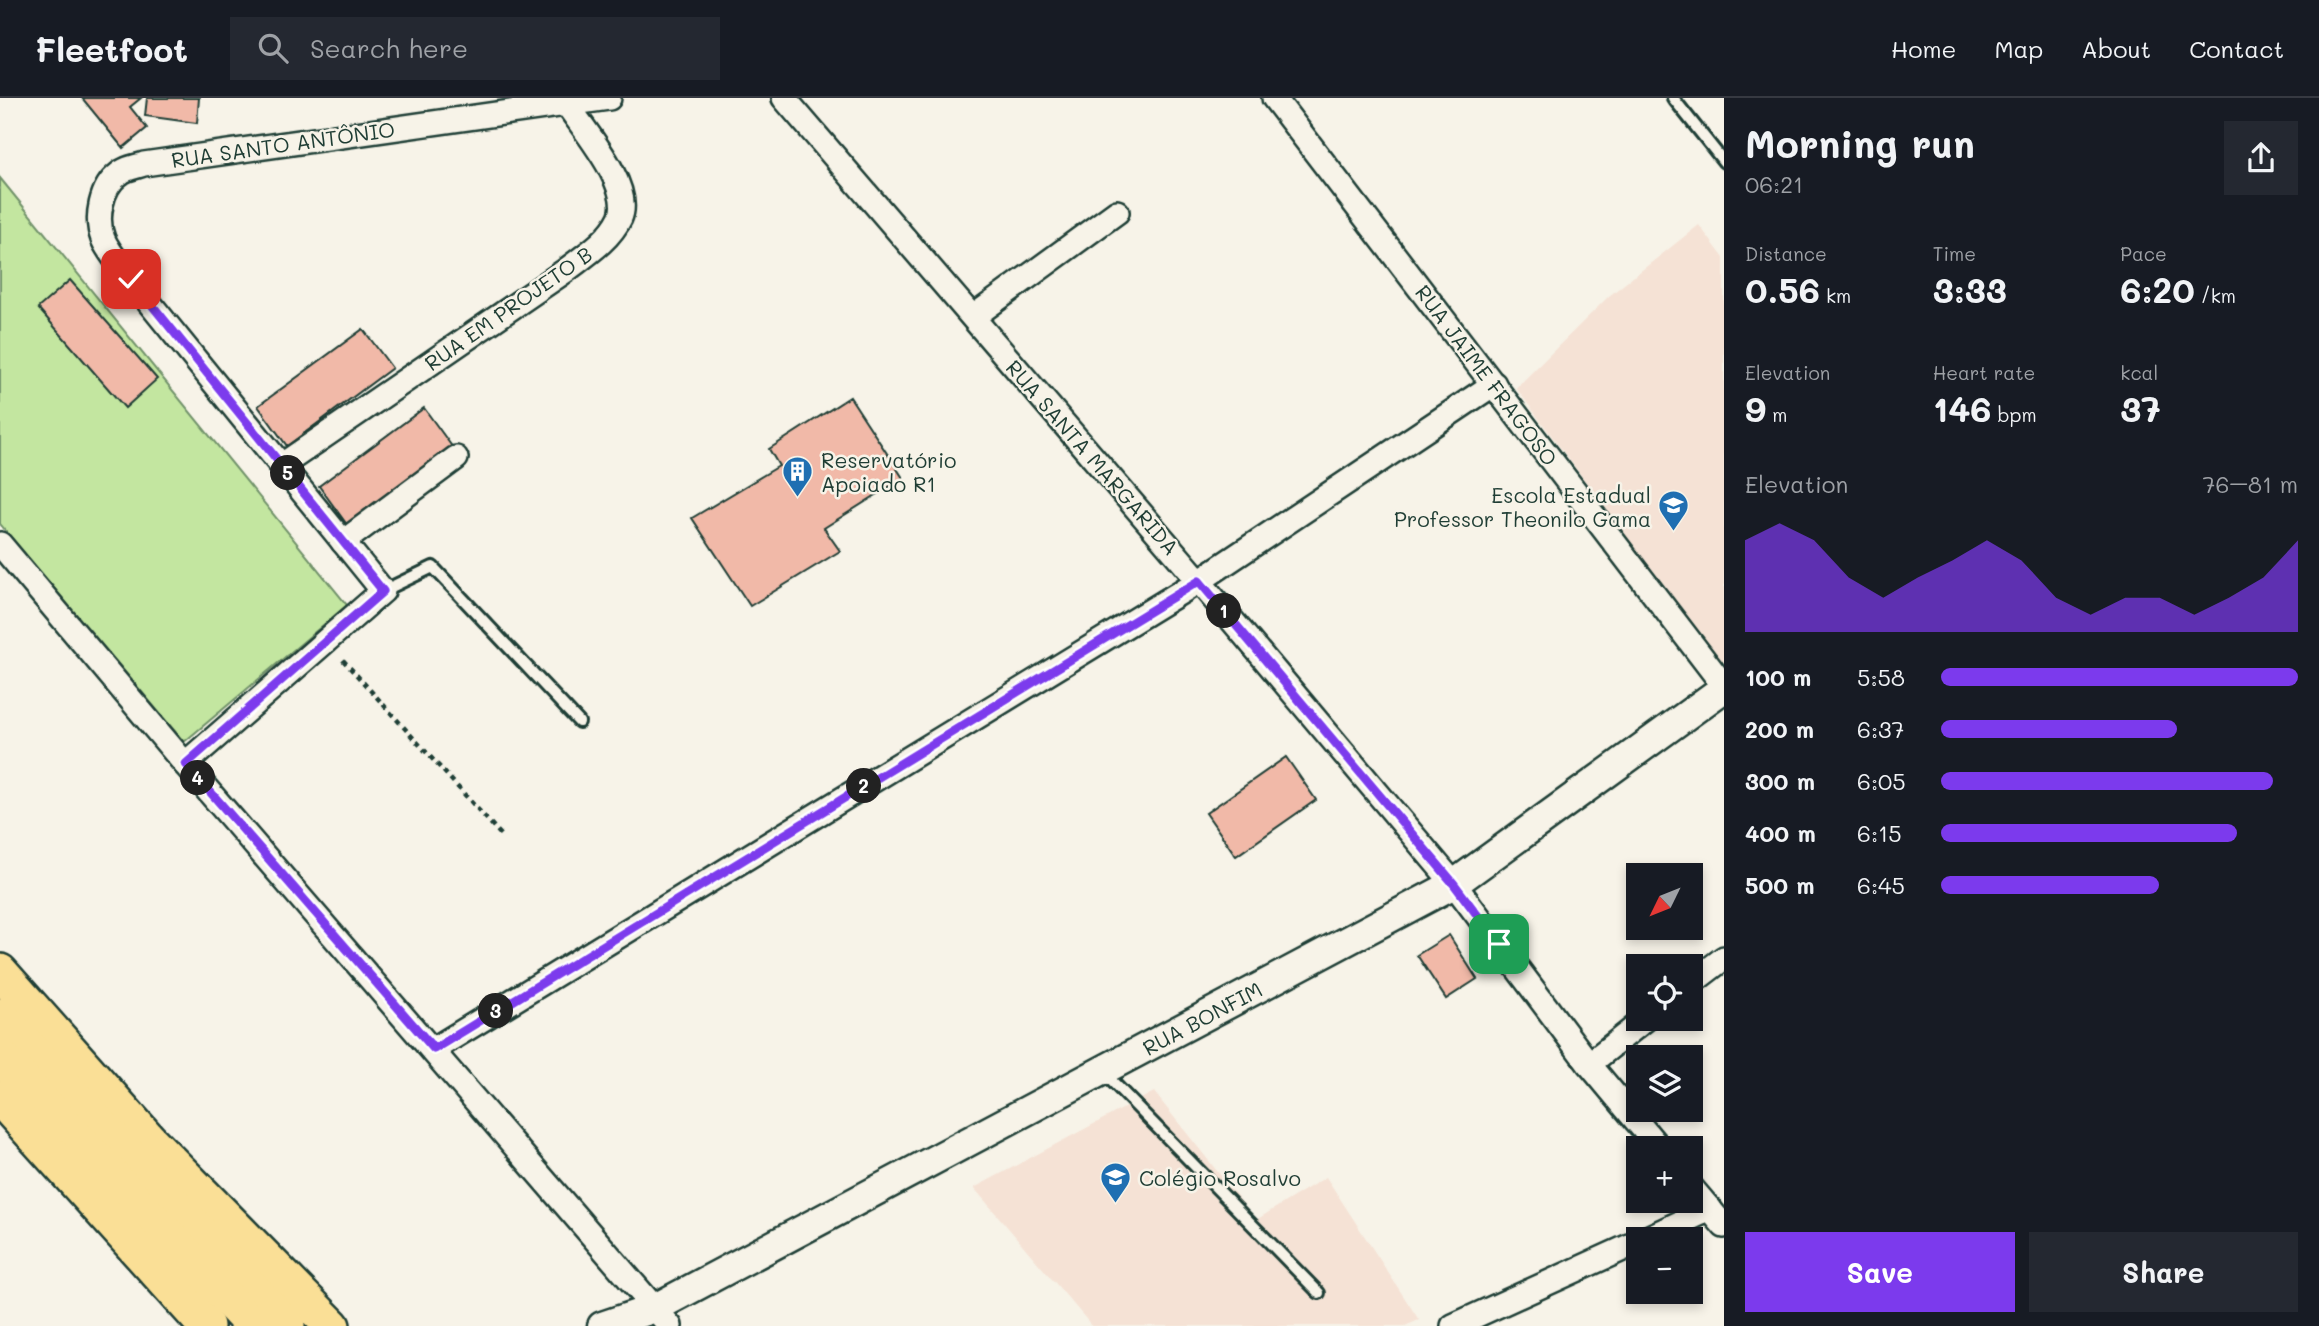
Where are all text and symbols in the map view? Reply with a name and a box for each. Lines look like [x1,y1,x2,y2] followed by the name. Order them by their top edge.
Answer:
[230,17,720,80] search box
[35,27,188,70] text: Fleetfoot
[254,29,292,67] icon: search
[310,31,468,65] text: Search here
[1891,33,1956,64] text: Home
[1994,33,2043,64] text: Map
[2081,33,2151,64] text: About
[2189,33,2284,64] text: Contact
[170,115,396,173] street label: RUA SANTO ANTÔNIO
[1745,118,1975,168] text: Morning run
[2224,121,2298,195] button: share
[1745,169,1803,199] text: 06:21
[419,240,597,376] street label: RUA EM PROJETO B
[1745,241,1827,266] text: Distance
[1933,241,1976,266] text: Time
[2120,241,2167,266] text: Pace
[101,249,161,309] pin
[112,260,150,298] icon: check
[1745,266,1820,312] text: 0.56
[1933,266,2007,312] text: 3:33
[2120,266,2195,312] text: 6:20
[1410,279,1564,471] street label: RUA JAIME FRAGOSO
[1820,283,1851,308] text: km
[2195,283,2236,308] text: /km
[1001,354,1185,560] street label: RUA SANTA MARGARIDA
[1745,360,1830,385] text: Elevation
[1933,360,2035,385] text: Heart rate
[2120,360,2158,385] text: kcal
[1745,385,1766,431] text: 9
[1933,385,1992,431] text: 146
[2120,385,2161,431] text: 37
[1766,402,1787,427] text: m
[1992,402,2037,427] text: bpm
[821,446,957,497] place label: Reservatório Apoiado R1
[781,454,815,498] building icon: Reservatório Apoiado R1
[270,456,306,490] pin: 5
[282,460,293,485] text: 5
[1745,469,1848,499] text: Elevation
[2203,469,2298,499] text: 76–81 m
[1394,481,1651,532] place label: Escola Estadual Professor Theonilo Gama
[1657,489,1691,533] school or university icon: Escola Estadual Professor Theonilo Gama
[1206,594,1242,628] pin: 1
[1219,598,1228,623] text: 1
[1745,662,1811,692] text: 100 m
[1857,662,1905,692] text: 5:58
[1745,714,1814,744] text: 200 m
[1857,714,1904,744] text: 6:37
[180,760,216,796] pin: 4
[191,765,204,790] text: 4
[1745,766,1815,796] text: 300 m
[1857,766,1906,796] text: 6:05
[846,768,882,804] pin: 2
[858,773,869,798] text: 2
[1745,818,1816,848] text: 400 m
[1857,818,1902,848] text: 6:15
[1626,863,1703,940] north arrow
[1626,863,1703,1304] map controls
[1745,870,1815,900] text: 500 m
[1857,870,1905,900] text: 6:45
[1469,914,1529,974] pin
[1480,925,1518,963] icon: arrive
[1626,954,1703,1031] button: locate
[1138,975,1266,1061] street label: RUA BONFIM
[478,993,514,1028] pin: 3
[490,998,501,1023] text: 3
[1626,1045,1703,1122] button: layers
[1626,1136,1703,1213] button: +
[1099,1160,1133,1204] school or university icon: Colégio Rosalvo
[1139,1164,1301,1191] place label: Colégio Rosalvo
[1626,1227,1703,1304] button: −
[1745,1232,2015,1312] button: Save
[2029,1232,2298,1312] button: Share

